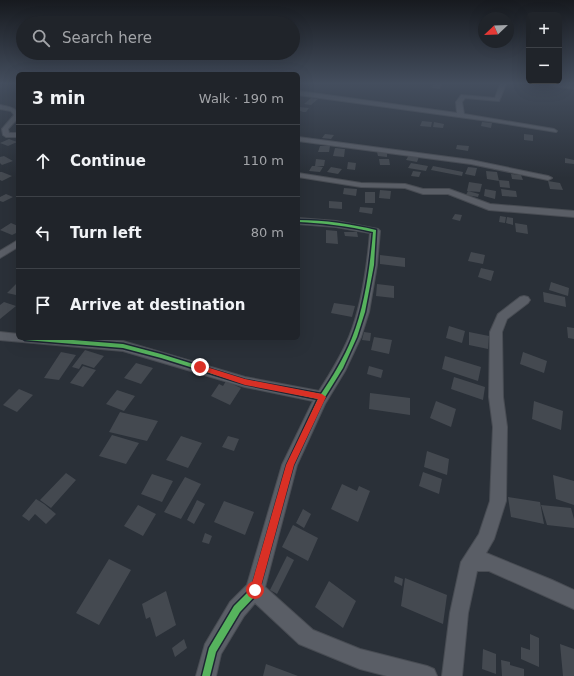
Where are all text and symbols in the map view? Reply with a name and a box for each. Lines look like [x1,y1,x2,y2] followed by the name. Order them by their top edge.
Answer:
[478,12,514,48] north arrow
[526,12,562,84] map controls
[526,12,562,48] button: +
[16,16,300,60] search box
[30,27,52,49] icon: search
[62,29,152,47] text: Search here
[526,48,562,84] button: −
[32,88,85,108] text: 3 min
[199,91,284,106] text: Walk · 190 m
[32,150,54,172] icon: ahead
[70,152,146,170] text: Continue
[242,153,284,168] text: 110 m
[32,222,54,244] icon: left
[70,224,142,242] text: Turn left
[251,225,284,240] text: 80 m
[32,294,54,316] icon: arrive
[70,296,245,314] text: Arrive at destination
[191,358,209,376] route end
[246,581,264,599] route start

